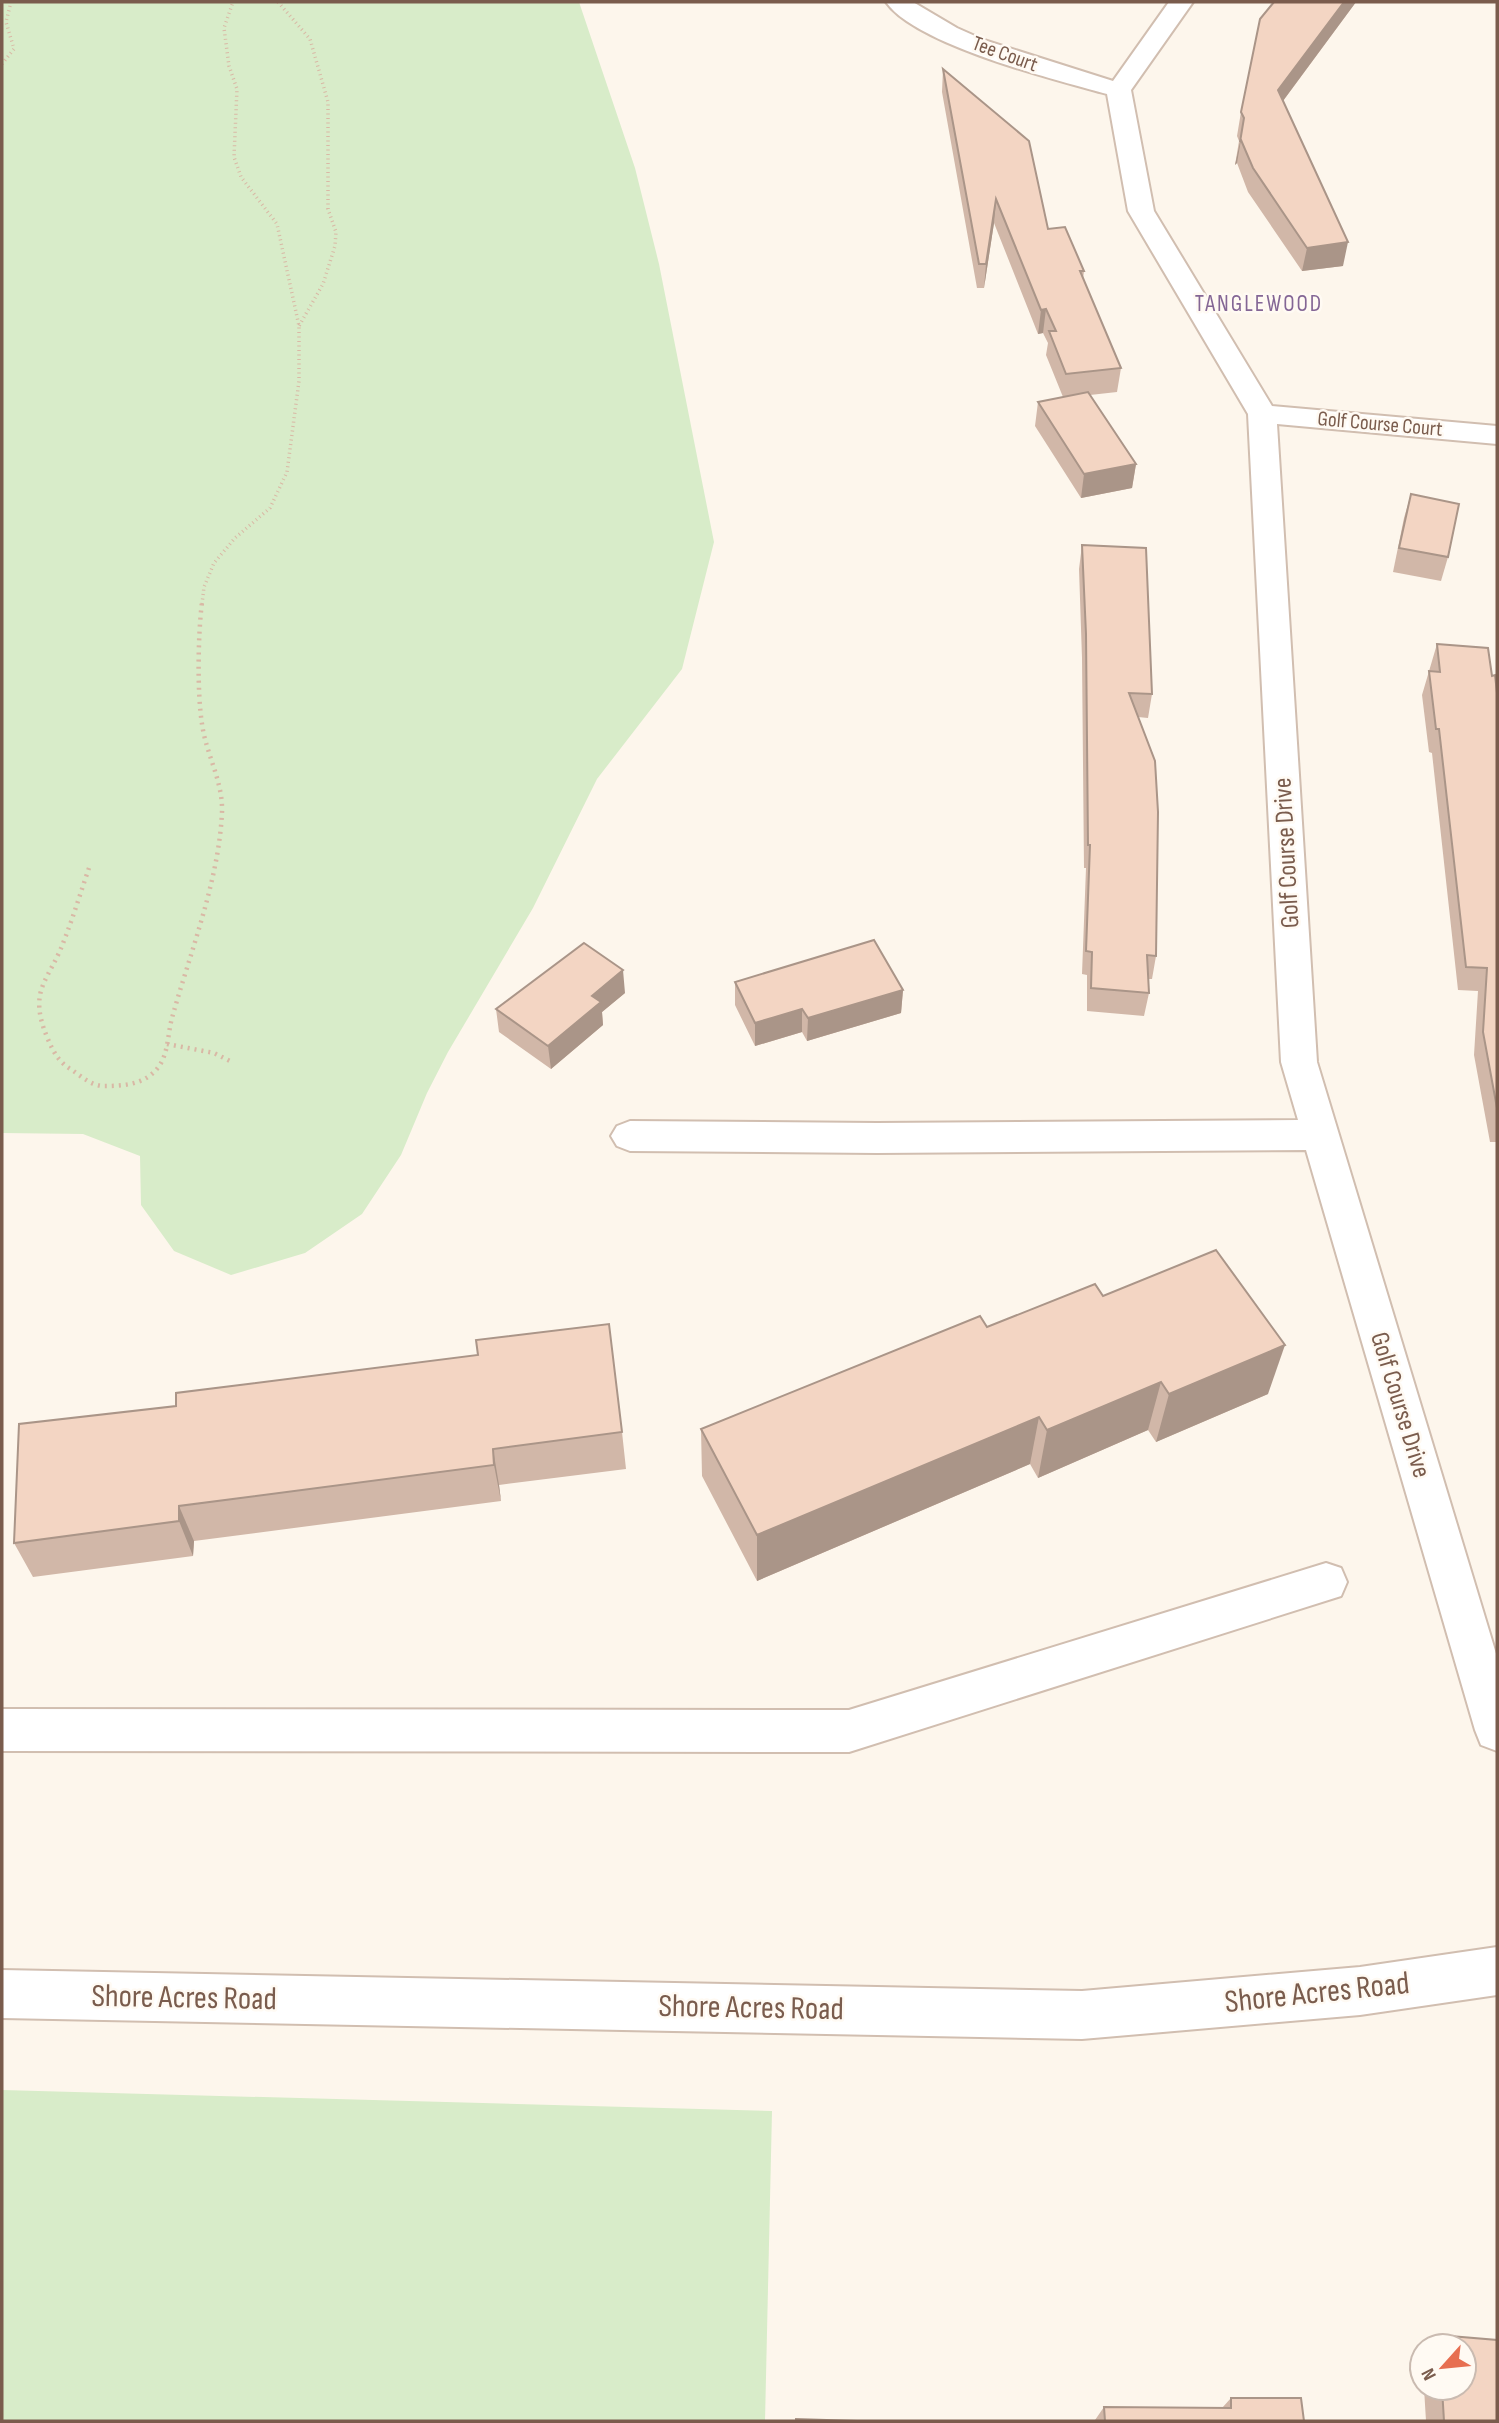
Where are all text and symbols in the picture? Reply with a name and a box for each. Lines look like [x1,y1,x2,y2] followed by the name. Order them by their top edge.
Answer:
[969,31,1041,77] street label: Tee Court
[1195,290,1323,318] district label: TANGLEWOOD
[1317,406,1443,442] street label: Golf Course Court
[1268,777,1306,929] street label: Golf Course Drive
[1363,1328,1437,1482] street label: Golf Course Drive
[1223,1964,1411,2022] street label: Shore Acres Road
[91,1977,277,2019] street label: Shore Acres Road
[658,1987,844,2029] street label: Shore Acres Road
[1408,2332,1478,2402] north arrow
[1417,2364,1442,2384] text: N

